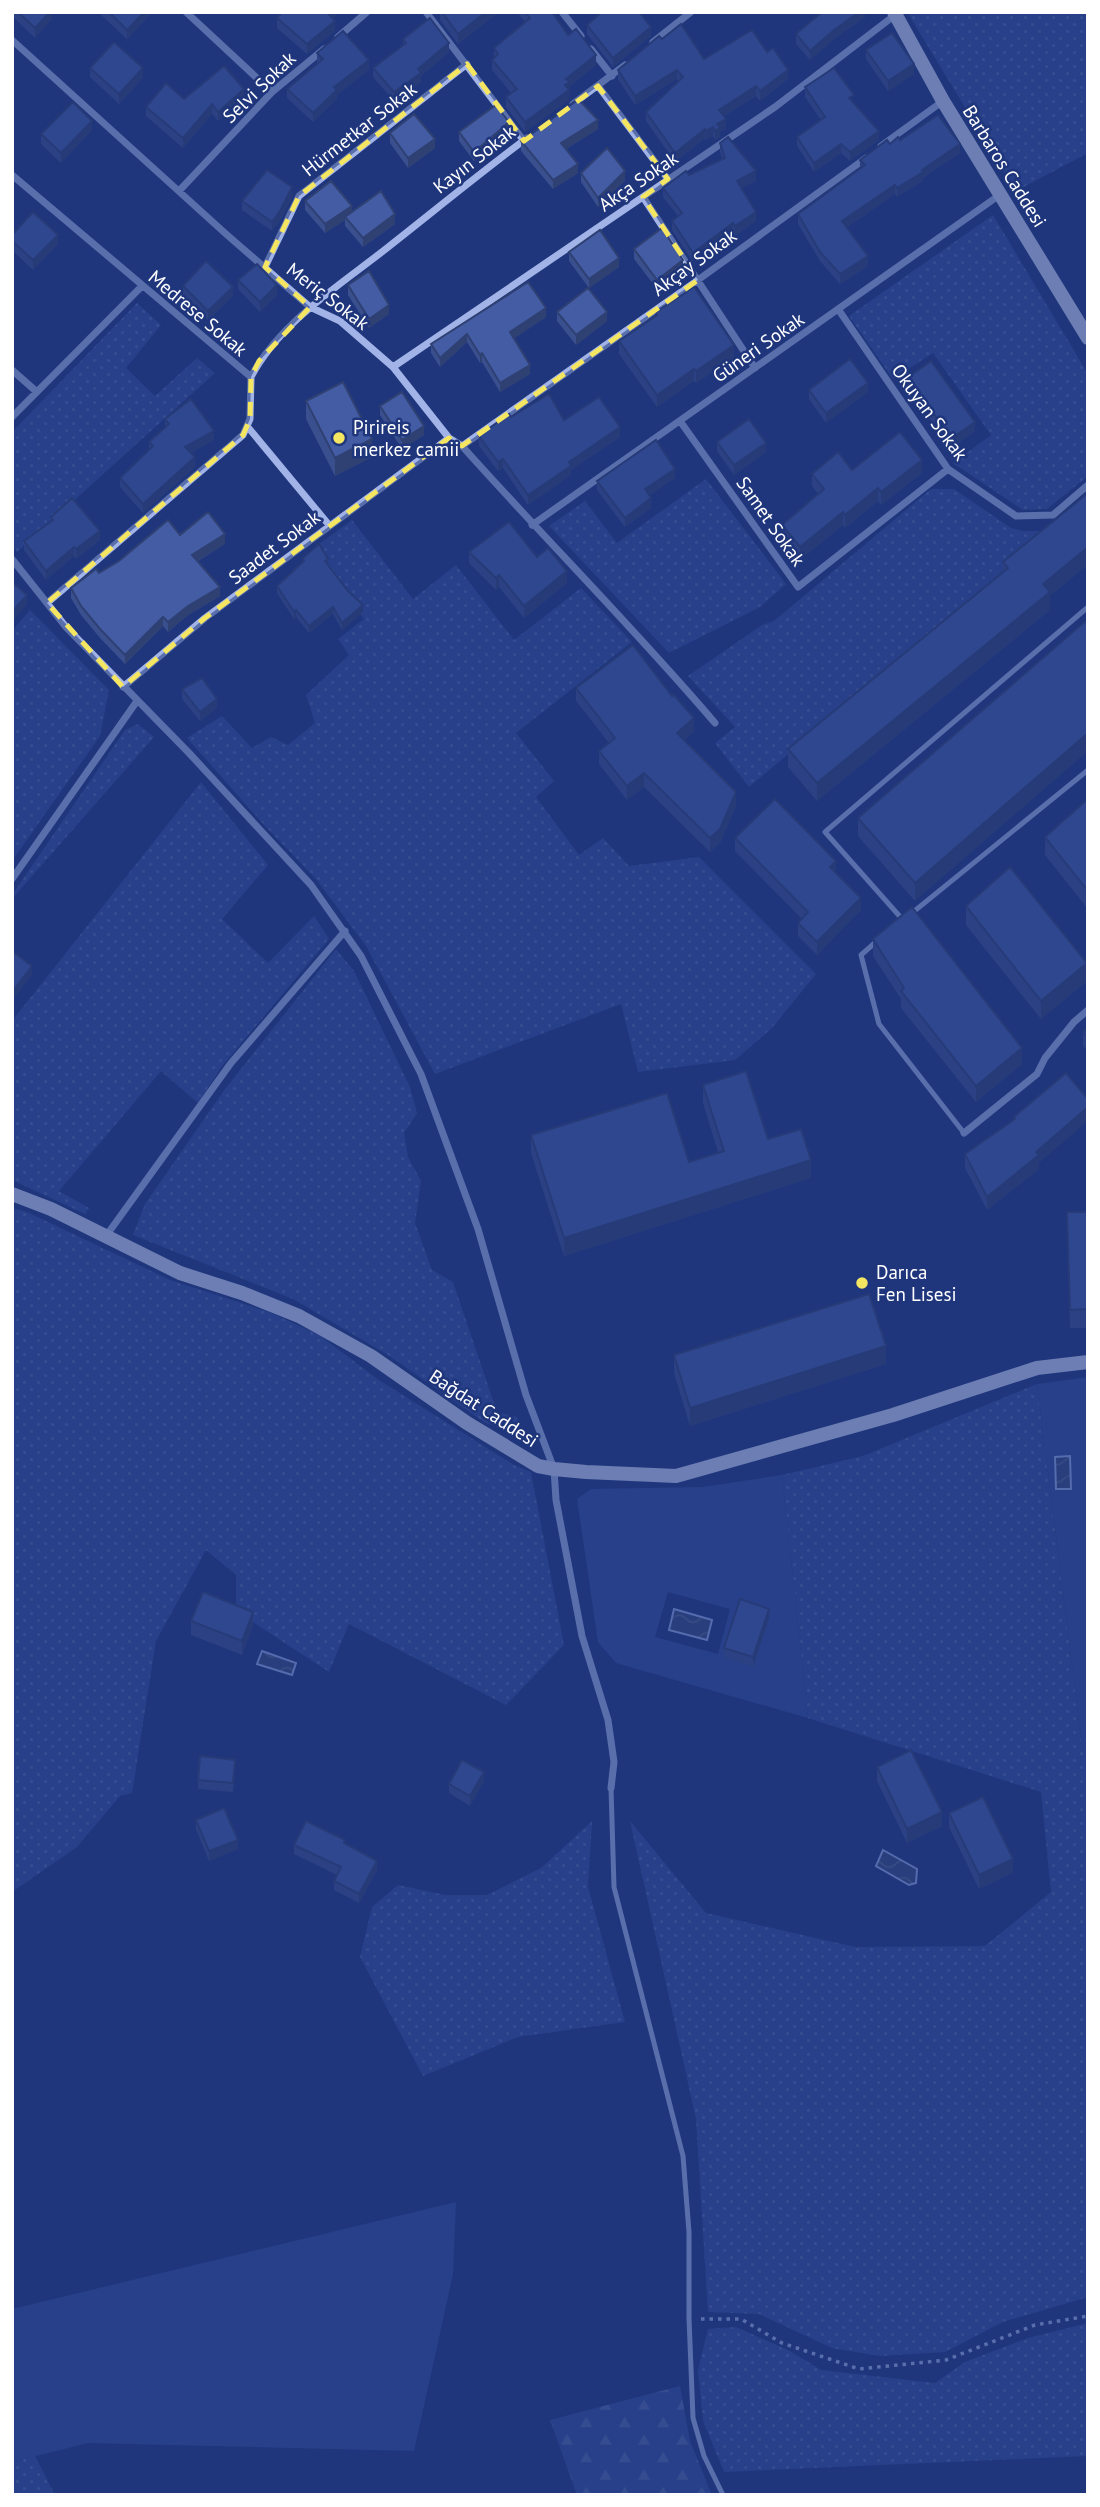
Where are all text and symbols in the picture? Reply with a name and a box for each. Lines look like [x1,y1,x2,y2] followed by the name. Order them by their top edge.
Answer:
[217,46,301,128] street label: Selvi Sokak
[297,77,421,181] street label: Hürmetkar Sokak
[958,100,1052,232] street label: Barbaros Caddesi
[428,119,520,199] street label: Kayın Sokak
[594,146,682,216] street label: Akça Sokak
[647,223,741,301] street label: Akçay Sokak
[282,257,374,335] street label: Meriç Sokak
[144,265,252,361] street label: Medrese Sokak
[708,307,808,387] street label: Güneri Sokak
[887,359,973,465] street label: Okuyan Sokak
[353,415,459,461] place label: Pirireis merkez camii
[331,430,347,446] marker: Pirireis merkez camii
[731,472,811,570] street label: Samet Sokak
[224,505,324,589] street label: Saadet Sokak
[876,1260,957,1306] place label: Darıca Fen Lisesi
[854,1275,870,1291] marker: Darıca Fen Lisesi
[425,1364,543,1452] street label: Bağdat Caddesi

